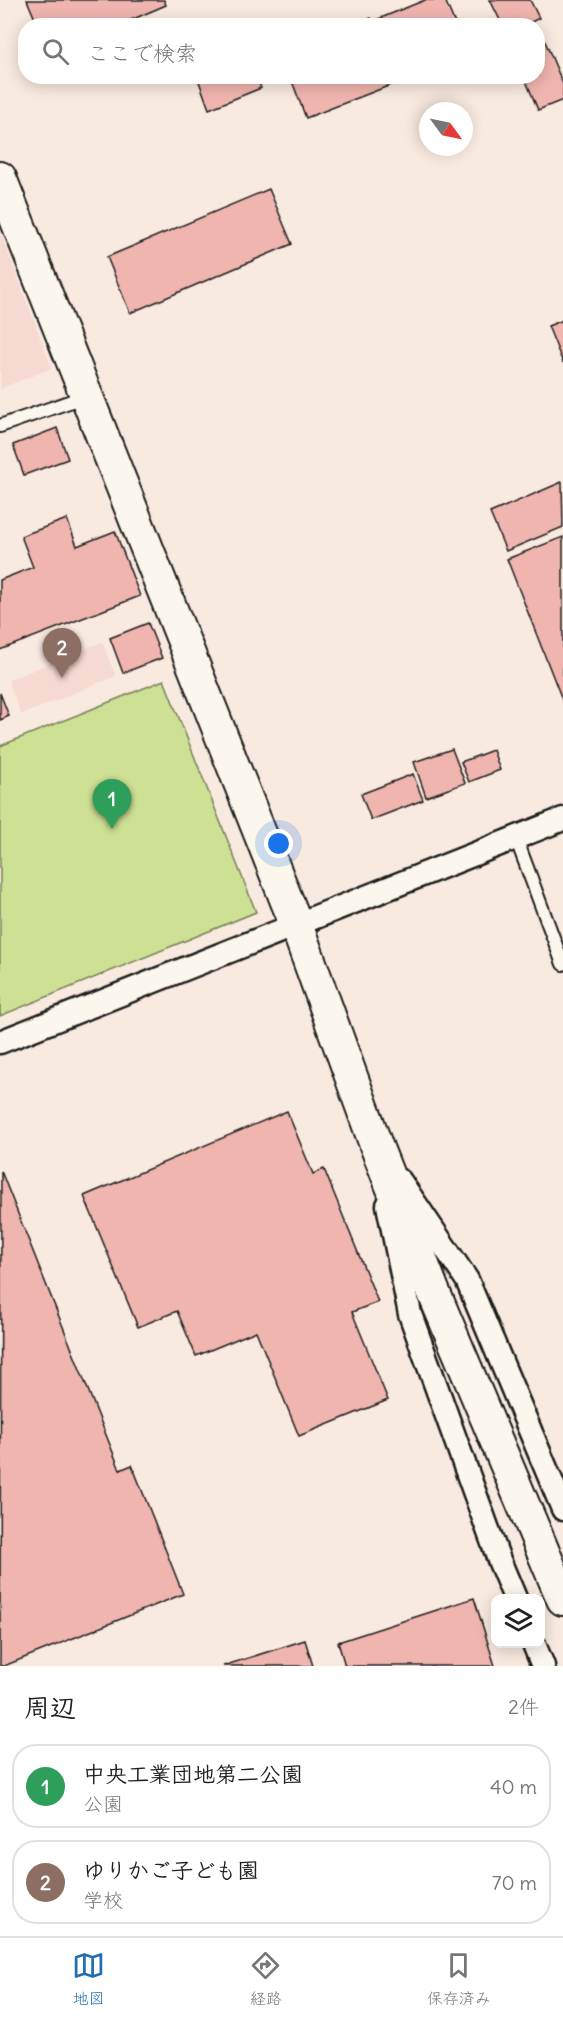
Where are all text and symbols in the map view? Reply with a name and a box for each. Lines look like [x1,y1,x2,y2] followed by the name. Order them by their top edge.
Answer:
[18,18,545,84] search box
[39,35,72,68] icon: search
[87,39,197,67] text: ここで検索
[419,102,473,156] north arrow
[42,628,82,678] pin: 2
[92,780,132,829] pin: 1
[264,829,293,858] your location
[491,1594,545,1648] map controls
[491,1594,545,1648] button: layers
[24,1691,76,1724] text: 周辺
[508,1694,539,1719] text: 2件
[83,1760,303,1788] text: 中央工業団地第二公園
[42,1774,49,1799] text: 1
[490,1774,537,1799] text: 40 m
[83,1791,123,1816] text: 公園
[83,1856,259,1884] text: ゆりかご子ども園
[40,1870,51,1895] text: 2
[492,1870,537,1895] text: 70 m
[83,1887,123,1912] text: 学校
[72,1949,105,2009] tab: 地図
[249,1949,282,2009] tab: 経路
[427,1949,491,2009] tab: 保存済み

